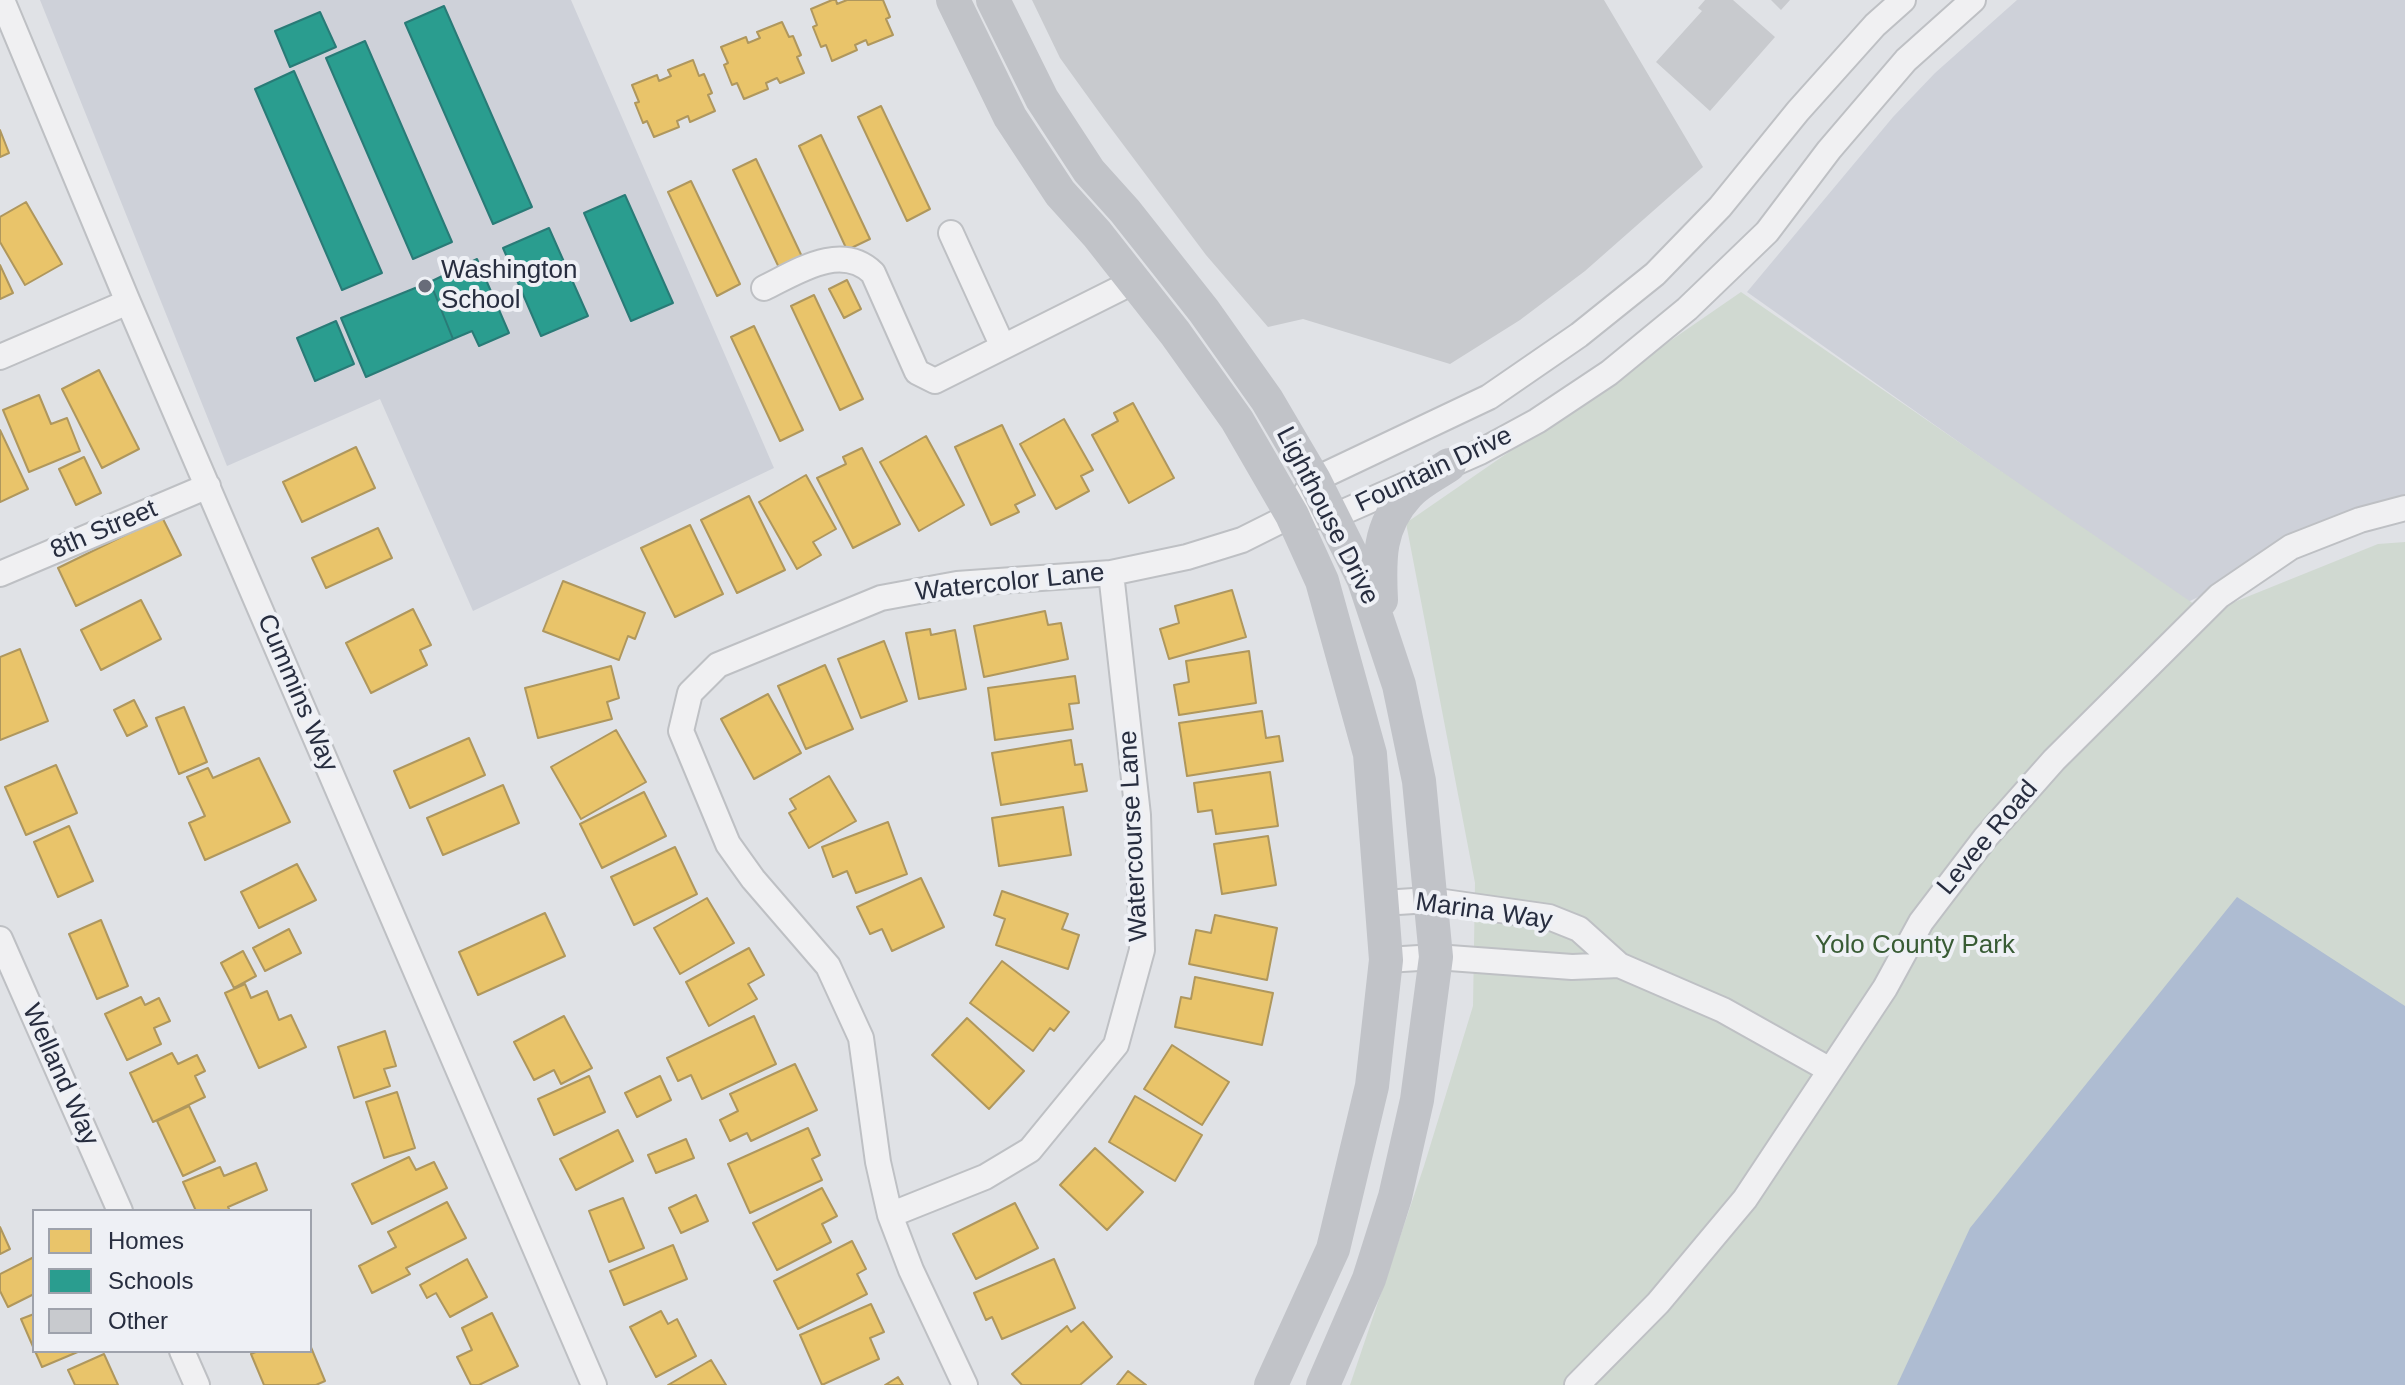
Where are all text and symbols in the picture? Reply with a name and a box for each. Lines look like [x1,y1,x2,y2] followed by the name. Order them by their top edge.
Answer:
[441,255,577,316] place label: Washington School
[416,277,434,295] marker: Washington School
[1351,420,1517,520] street label: Fountain Drive
[1269,422,1385,610] street label: Lighthouse Drive
[46,494,162,566] street label: 8th Street
[914,558,1106,608] street label: Watercolor Lane
[250,610,344,776] street label: Cummins Way
[1113,730,1155,942] street label: Watercourse Lane
[1931,774,2045,902] street label: Levee Road
[1414,887,1554,937] street label: Marina Way
[1815,930,2015,962] park label: Yolo County Park
[15,999,105,1151] street label: Welland Way
[32,1209,312,1353] legend
[108,1227,184,1254] text: Homes
[108,1267,193,1294] text: Schools
[108,1307,168,1334] text: Other

